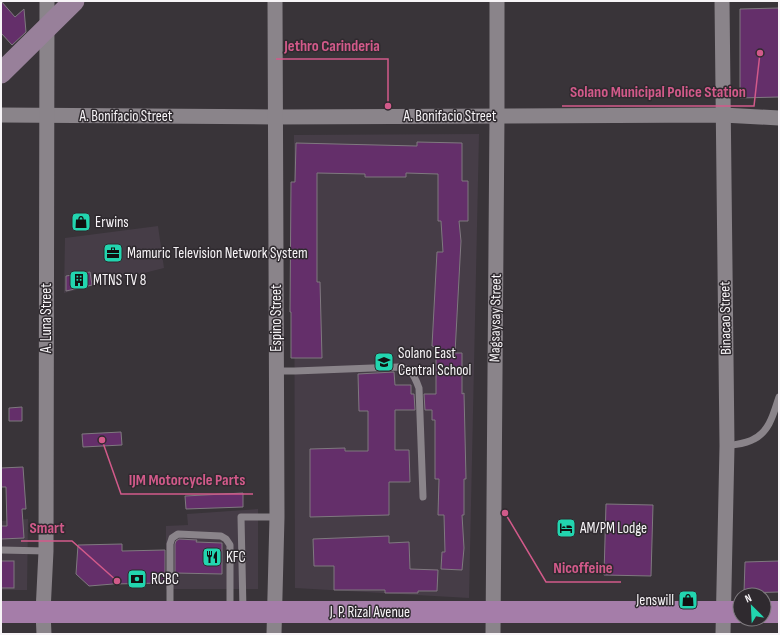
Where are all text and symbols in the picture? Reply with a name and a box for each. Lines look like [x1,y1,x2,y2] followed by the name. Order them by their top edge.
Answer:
[276,31,388,59] callout: Jethro Carinderia
[283,37,380,56] text: Jethro Carinderia
[562,78,754,106] callout: Solano Municipal Police Station
[570,83,746,102] text: Solano Municipal Police Station
[79,107,173,126] street label: A. Bonifacio Street
[403,107,497,126] street label: A. Bonifacio Street
[70,211,92,233] shop icon: Erwins
[95,213,129,232] place label: Erwins
[102,242,124,264] office icon: Mamuric Television Network System
[127,244,308,263] place label: Mamuric Television Network System
[68,269,90,291] building icon: MTNS TV 8
[93,271,146,290] place label: MTNS TV 8
[485,273,506,362] street label: Magsaysay Street
[715,281,736,355] street label: Binacao Street
[37,283,56,354] street label: A. Luna Street
[267,284,286,352] street label: Espino Street
[398,344,471,380] place label: Solano East Central School
[373,351,395,373] school or university icon: Solano East Central School
[121,466,253,494] callout: IJM Motorcycle Parts
[129,471,245,490] text: IJM Motorcycle Parts
[21,513,72,541] callout: Smart
[555,517,577,539] hotel icon: AM/PM Lodge
[30,519,64,538] text: Smart
[579,519,647,538] place label: AM/PM Lodge
[201,546,223,568] restaurant icon: KFC
[226,548,246,567] place label: KFC
[546,554,621,582] callout: Nicoffeine
[553,559,613,578] text: Nicoffeine
[126,568,148,590] bank icon: RCBC
[151,570,179,589] place label: RCBC
[732,587,772,627] north arrow
[677,589,699,611] shop icon: Jenswill
[635,591,674,610] place label: Jenswill
[743,591,754,605] text: N
[329,603,410,622] street label: J. P. Rizal Avenue

